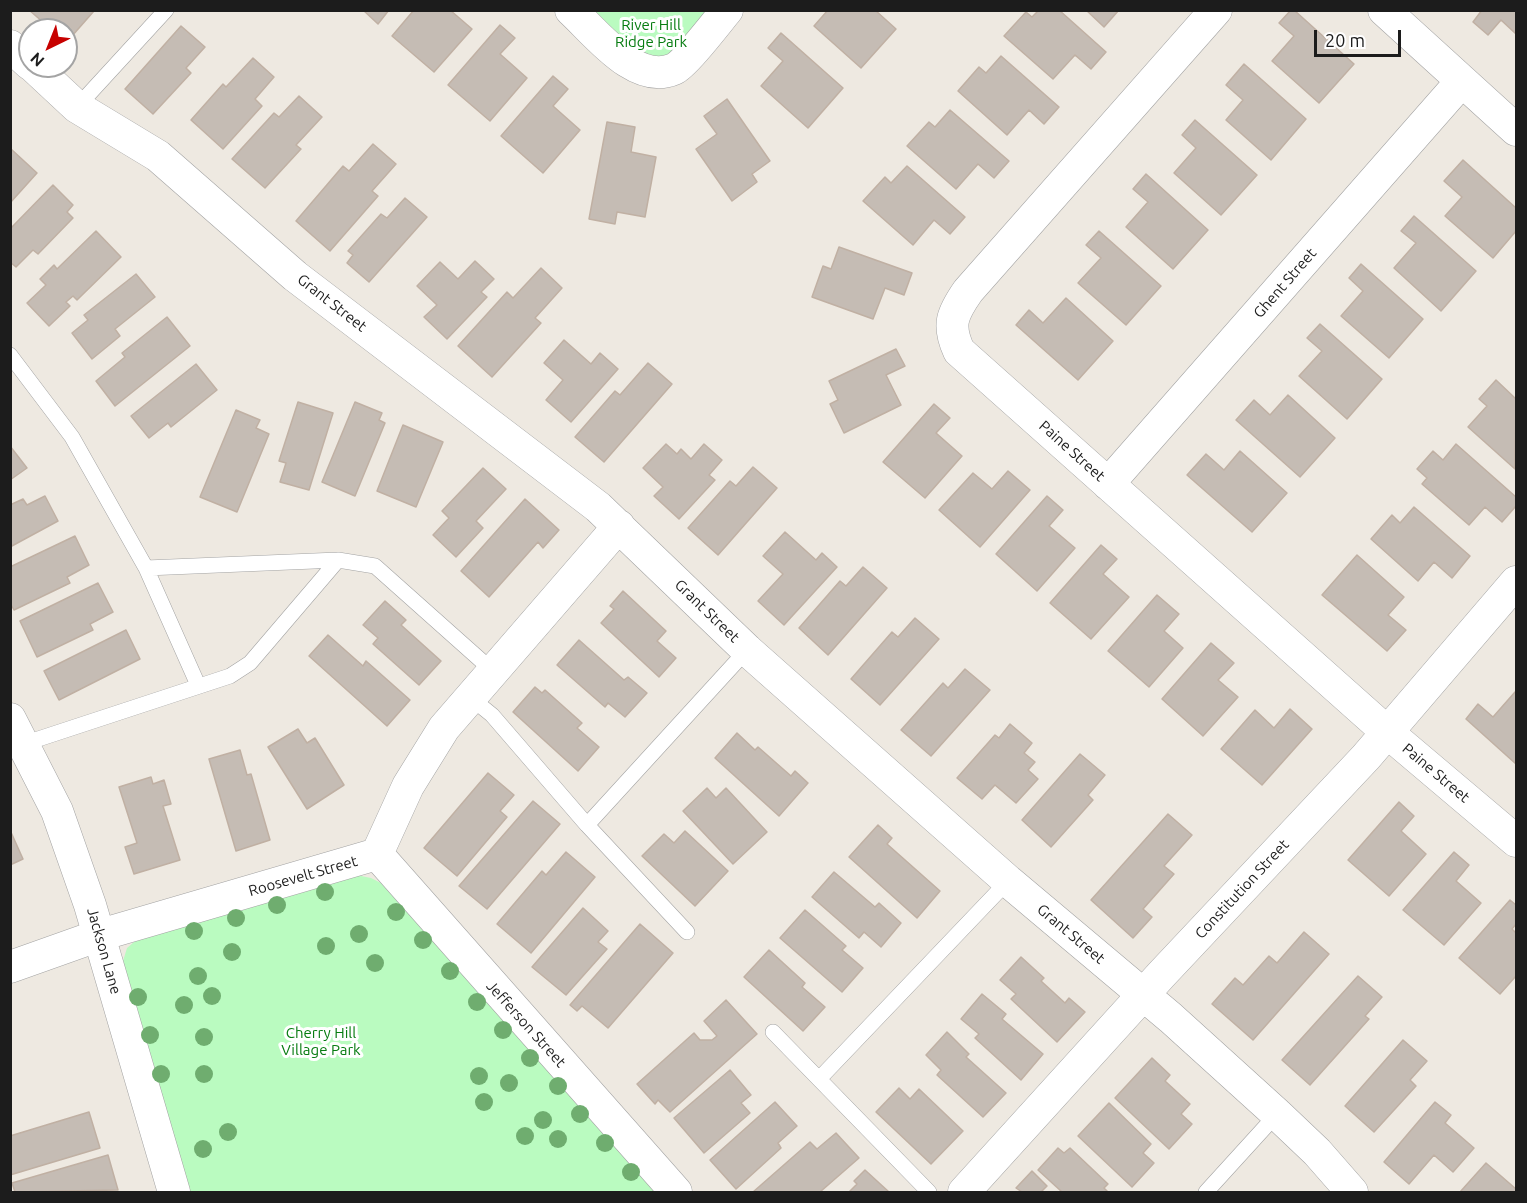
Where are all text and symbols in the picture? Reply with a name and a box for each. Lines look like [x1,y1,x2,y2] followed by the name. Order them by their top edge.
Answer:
[615,16,687,51] park label: River Hill Ridge Park
[18,18,78,78] north arrow
[1317,18,1404,56] scale bar
[1325,30,1365,50] text: 20 m
[27,49,48,70] text: N
[1250,244,1320,322] street label: Ghent Street
[294,270,370,336] street label: Grant Street
[1035,417,1109,485] street label: Paine Street
[671,576,743,646] street label: Grant Street
[1399,740,1473,806] street label: Paine Street
[1191,836,1293,942] street label: Constitution Street
[247,852,359,900] street label: Roosevelt Street
[1033,900,1109,968] street label: Grant Street
[83,906,125,996] street label: Jackson Lane
[482,977,570,1071] street label: Jefferson Street
[281,1024,361,1059] park label: Cherry Hill Village Park

